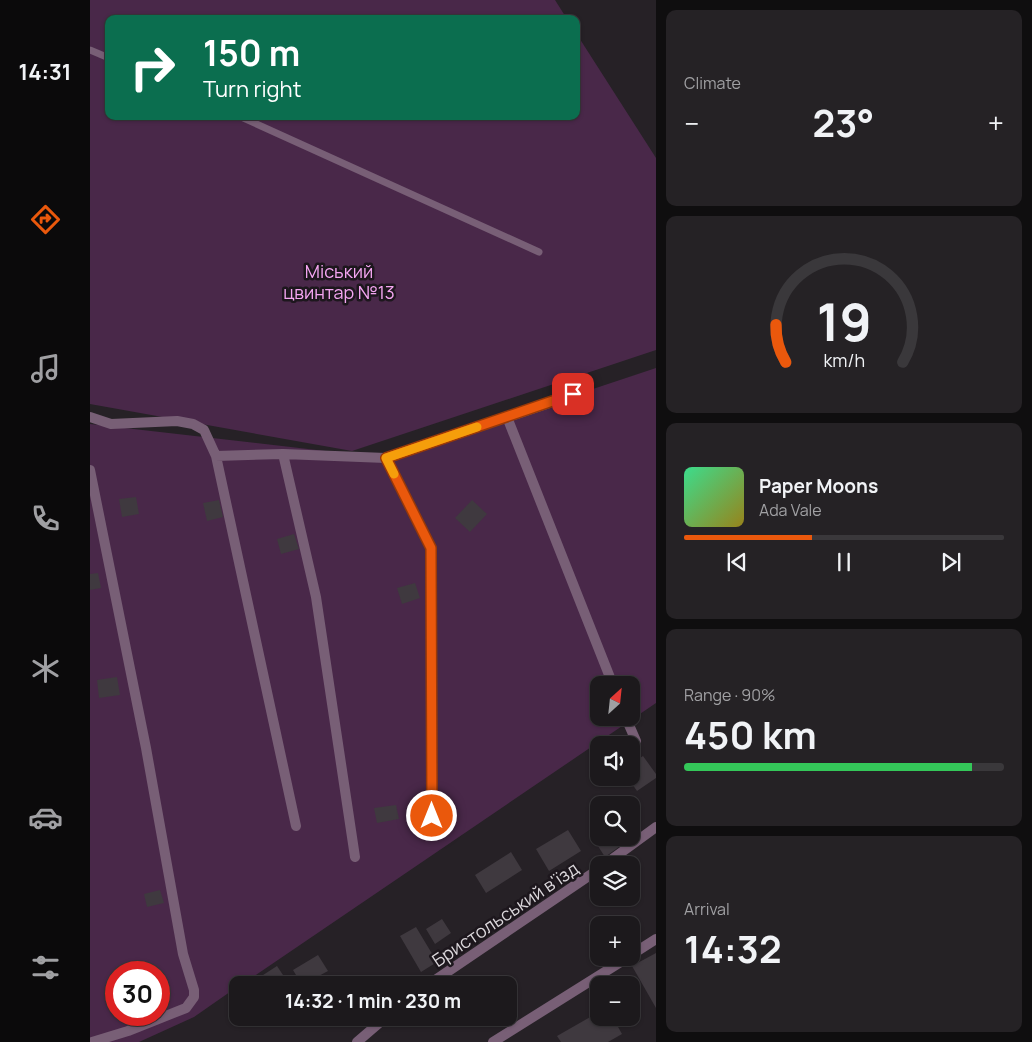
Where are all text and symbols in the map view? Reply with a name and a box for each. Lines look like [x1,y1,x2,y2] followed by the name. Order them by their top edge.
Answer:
[203,29,300,77] text: 150 m
[120,35,185,100] icon: right
[19,57,72,87] text: 14:31
[684,72,741,94] text: Climate
[203,74,301,104] text: Turn right
[813,96,874,148] text: 23°
[684,104,699,142] text: −
[988,104,1004,142] text: +
[28,202,63,237] icon: directions
[283,259,395,304] park label: Міський цвинтар №13
[816,286,872,357] text: 19
[823,348,865,372] text: km/h
[28,351,63,386] icon: music
[552,373,594,415] pin
[559,380,587,408] icon: arrive
[759,473,878,499] text: Paper Moons
[759,499,822,521] text: Ada Vale
[28,501,63,536] icon: phone
[723,548,751,576] icon: previous
[830,548,858,576] icon: pause
[937,548,965,576] icon: next
[28,651,63,686] icon: climate
[590,676,640,726] north arrow
[590,676,640,1026] map controls
[684,684,775,706] text: Range · 90%
[684,708,817,760] text: 450 km
[590,736,640,786] button: sound
[405,789,457,841] position arrow
[590,796,640,846] button: search
[28,800,63,835] icon: car
[427,856,583,972] street label: Бристольський в'їзд
[590,856,640,906] button: layers
[684,898,730,920] text: Arrival
[590,916,640,966] button: +
[684,922,782,974] text: 14:32
[28,950,63,985] icon: filters
[105,961,170,1026] speed limit sign: 30
[590,976,640,1026] button: −
[285,988,461,1014] text: 14:32 · 1 min · 230 m

